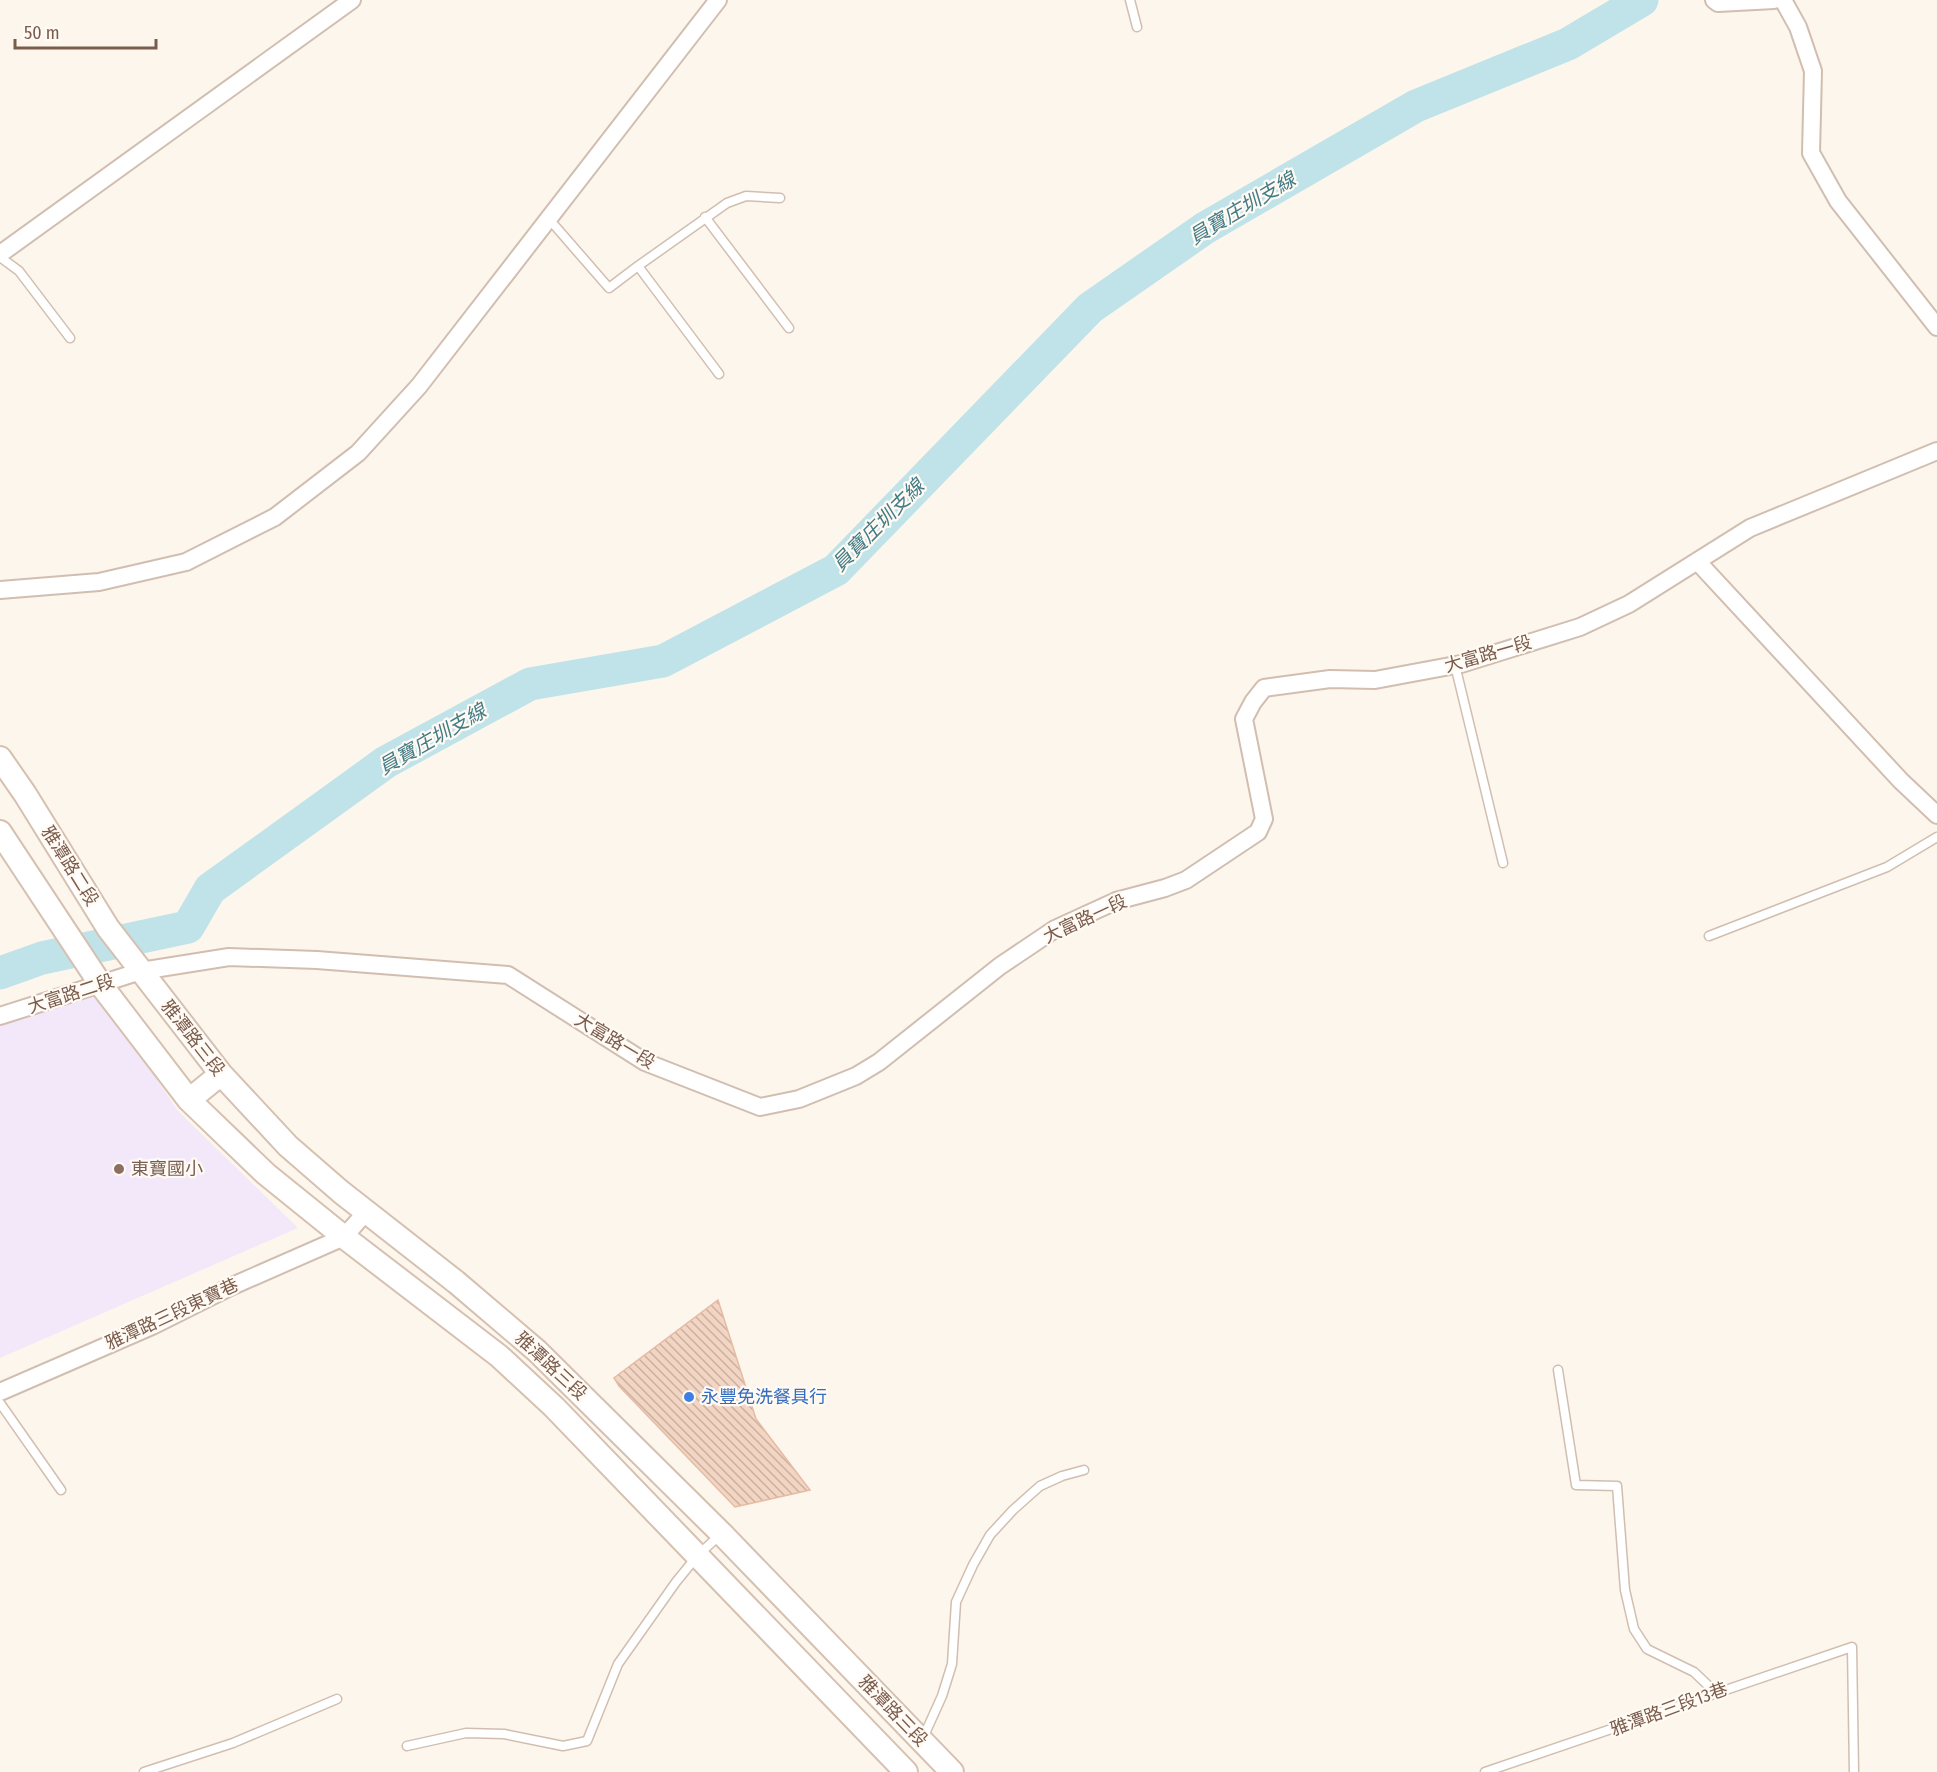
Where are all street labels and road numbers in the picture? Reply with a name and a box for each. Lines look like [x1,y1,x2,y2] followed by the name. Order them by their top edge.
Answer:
[1442,631,1534,677] street label: 大富路一段
[37,822,103,910] street label: 雅潭路二段
[1040,890,1130,948] street label: 大富路一段
[25,970,117,1018] street label: 大富路二段
[157,996,229,1080] street label: 雅潭路三段
[571,1008,659,1074] street label: 大富路一段
[102,1274,242,1354] street label: 雅潭路三段東寶巷
[511,1327,591,1405] street label: 雅潭路三段
[854,1671,932,1751] street label: 雅潭路三段
[1607,1678,1731,1740] street label: 雅潭路三段13巷

